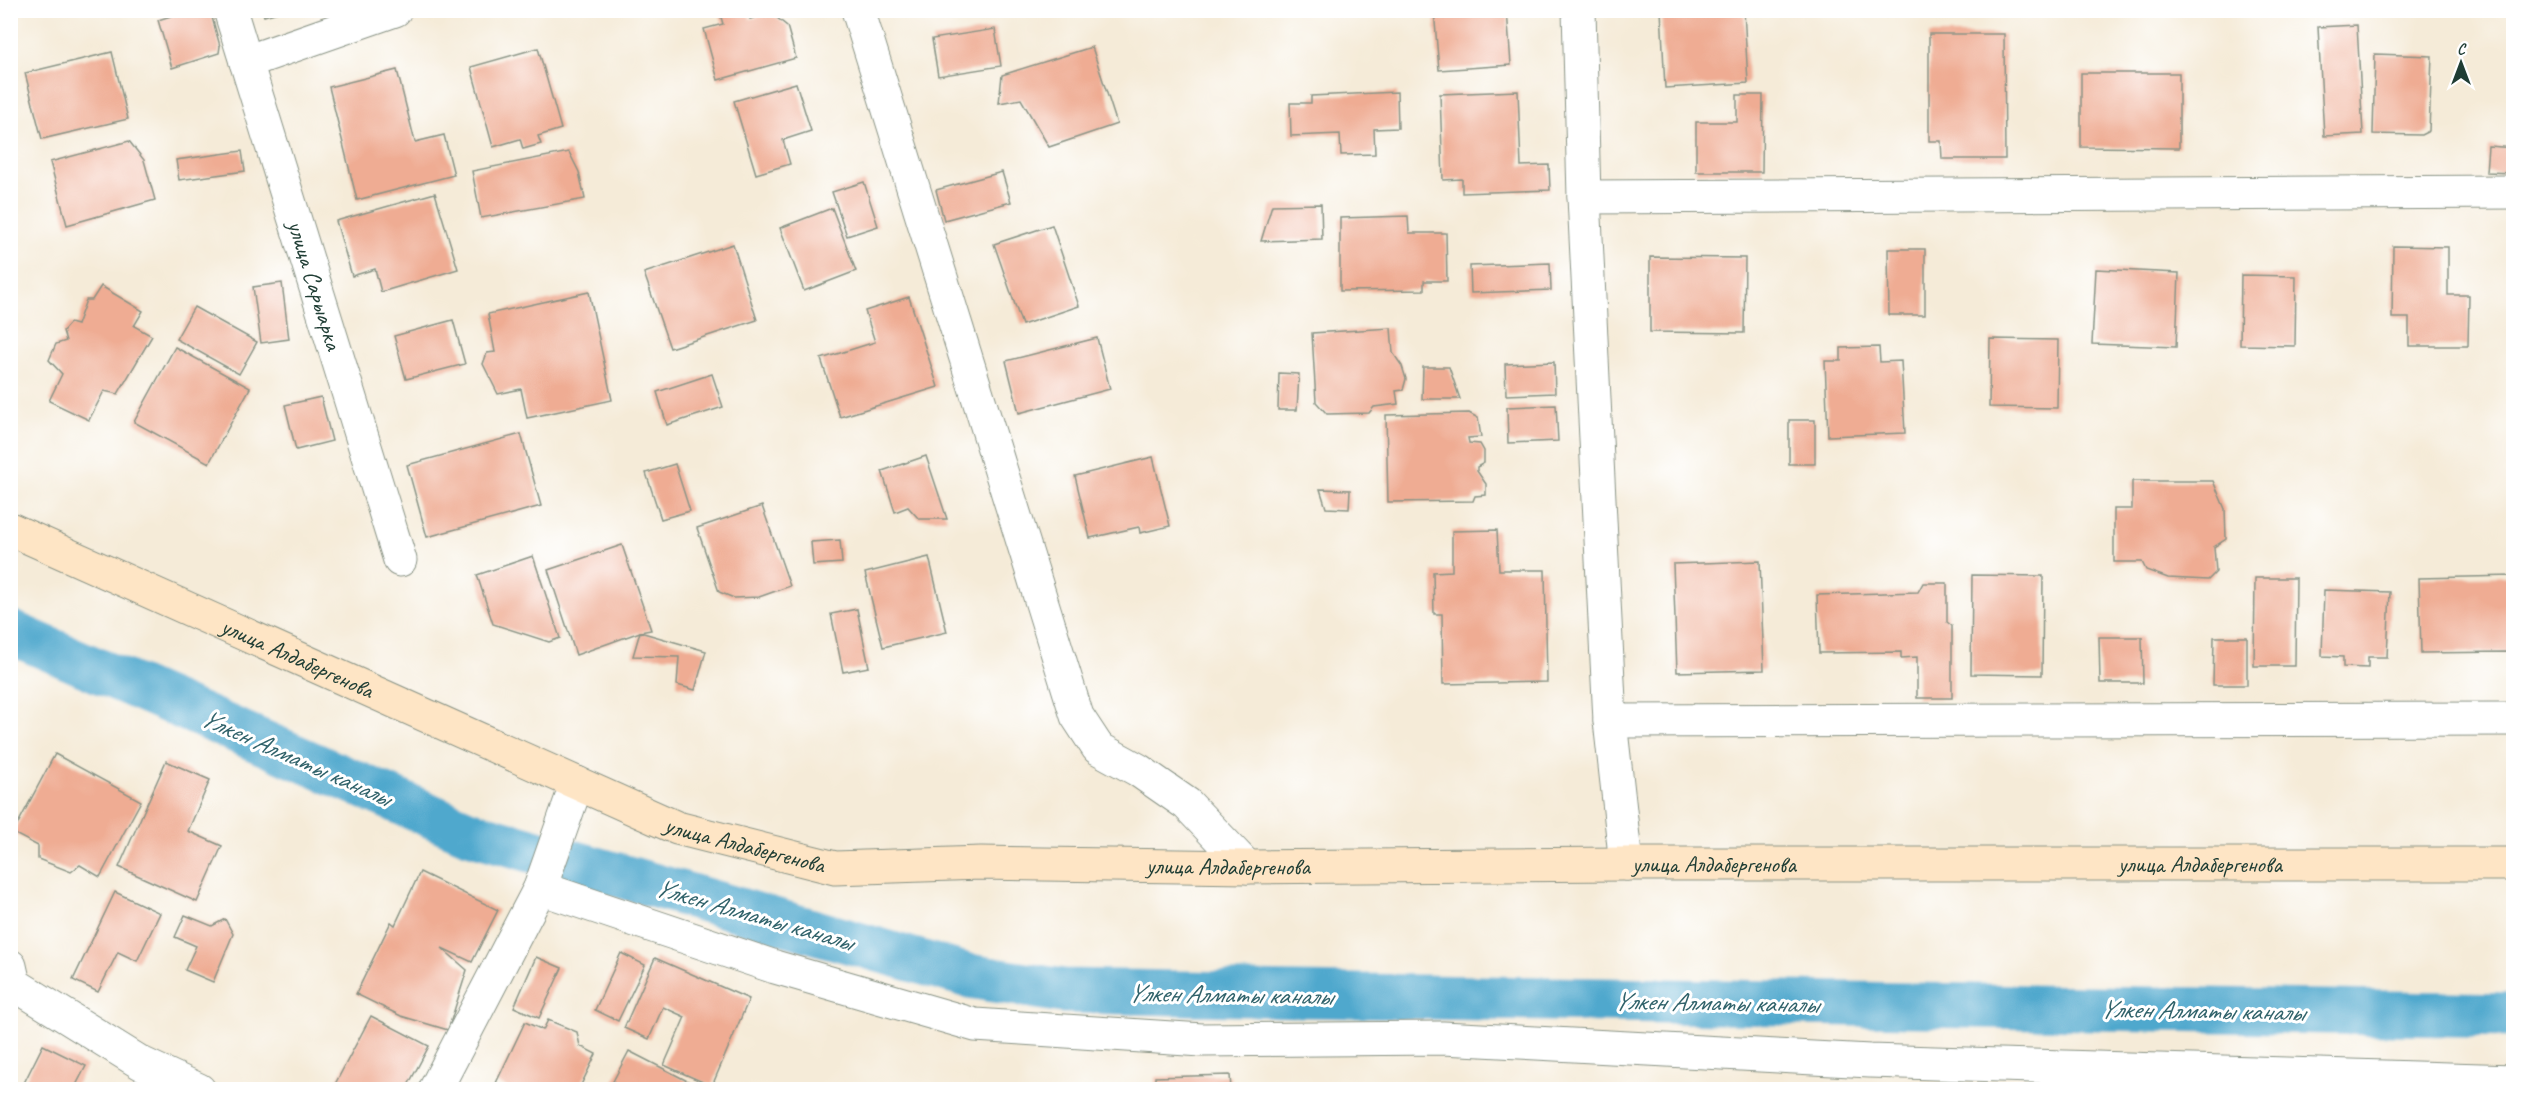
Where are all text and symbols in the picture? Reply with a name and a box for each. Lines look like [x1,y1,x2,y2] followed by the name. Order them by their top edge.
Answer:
[2431,33,2491,93] north arrow
[2457,39,2467,59] text: С
[280,215,350,355] street label: улица Сарыарка
[215,610,380,706] street label: улица Алдабергенова
[196,701,399,816] water label: Үлкен Алматы каналы
[658,809,829,880] street label: улица Алдабергенова
[1630,849,1797,879] street label: улица Алдабергенова
[2116,849,2283,879] street label: улица Алдабергенова
[1144,850,1311,882] street label: улица Алдабергенова
[651,871,860,960] water label: Үлкен Алматы каналы
[1128,976,1336,1013] water label: Үлкен Алматы каналы
[1614,984,1822,1021] water label: Үлкен Алматы каналы
[2100,992,2308,1029] water label: Үлкен Алматы каналы

